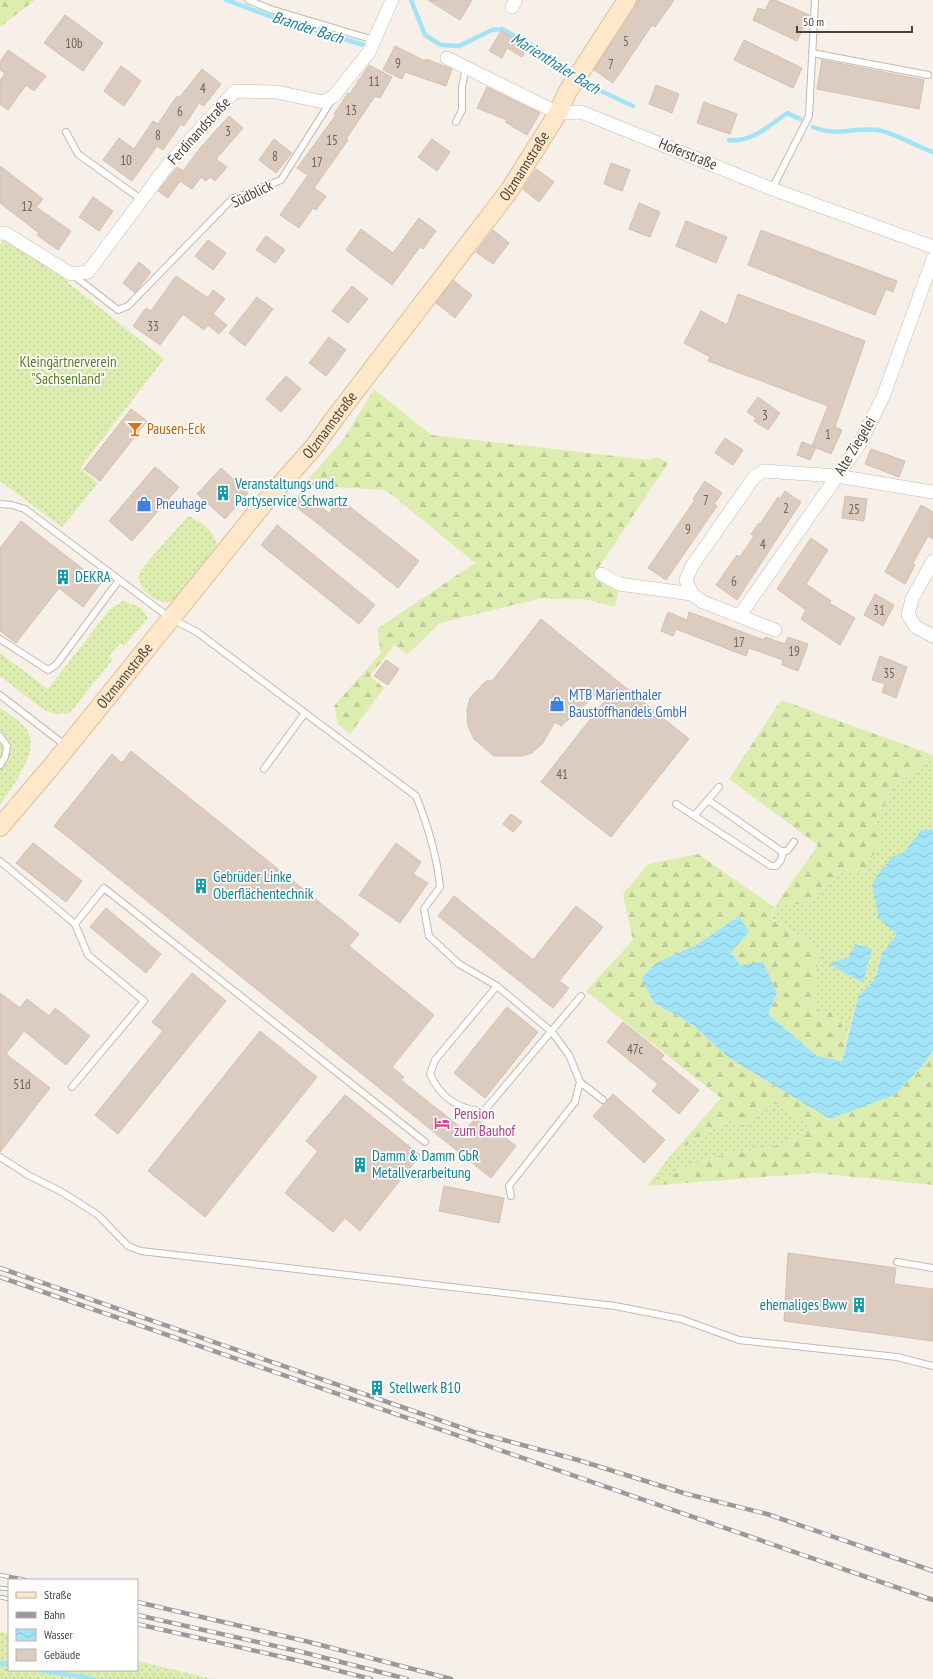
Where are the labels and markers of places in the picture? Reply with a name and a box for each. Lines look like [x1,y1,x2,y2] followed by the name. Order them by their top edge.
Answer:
[147,419,206,438] place label: Pausen-Eck
[126,420,144,438] bar icon: Pausen-Eck
[234,474,348,510] place label: Veranstaltungs und Partyservice Schwartz
[214,484,232,502] building icon: Veranstaltungs und Partyservice Schwartz
[156,494,207,513] place label: Pneuhage
[135,495,153,513] shop icon: Pneuhage
[75,567,112,586] place label: DEKRA
[54,568,72,586] building icon: DEKRA
[569,685,687,721] place label: MTB Marienthaler Baustoffhandels GmbH
[548,695,566,713] shop icon: MTB Marienthaler Baustoffhandels GmbH
[213,867,314,903] place label: Gebrüder Linke Oberflächentechnik
[192,877,210,895] building icon: Gebrüder Linke Oberflächentechnik
[454,1104,516,1140] place label: Pension zum Bauhof
[433,1114,451,1132] hotel icon: Pension zum Bauhof
[372,1146,479,1182] place label: Damm & Damm GbR Metallverarbeitung
[351,1156,369,1174] building icon: Damm & Damm GbR Metallverarbeitung
[760,1295,847,1314] place label: ehemaliges Bww
[850,1296,868,1314] building icon: ehemaliges Bww
[389,1378,461,1397] place label: Stellwerk B10
[368,1379,386,1397] building icon: Stellwerk B10

